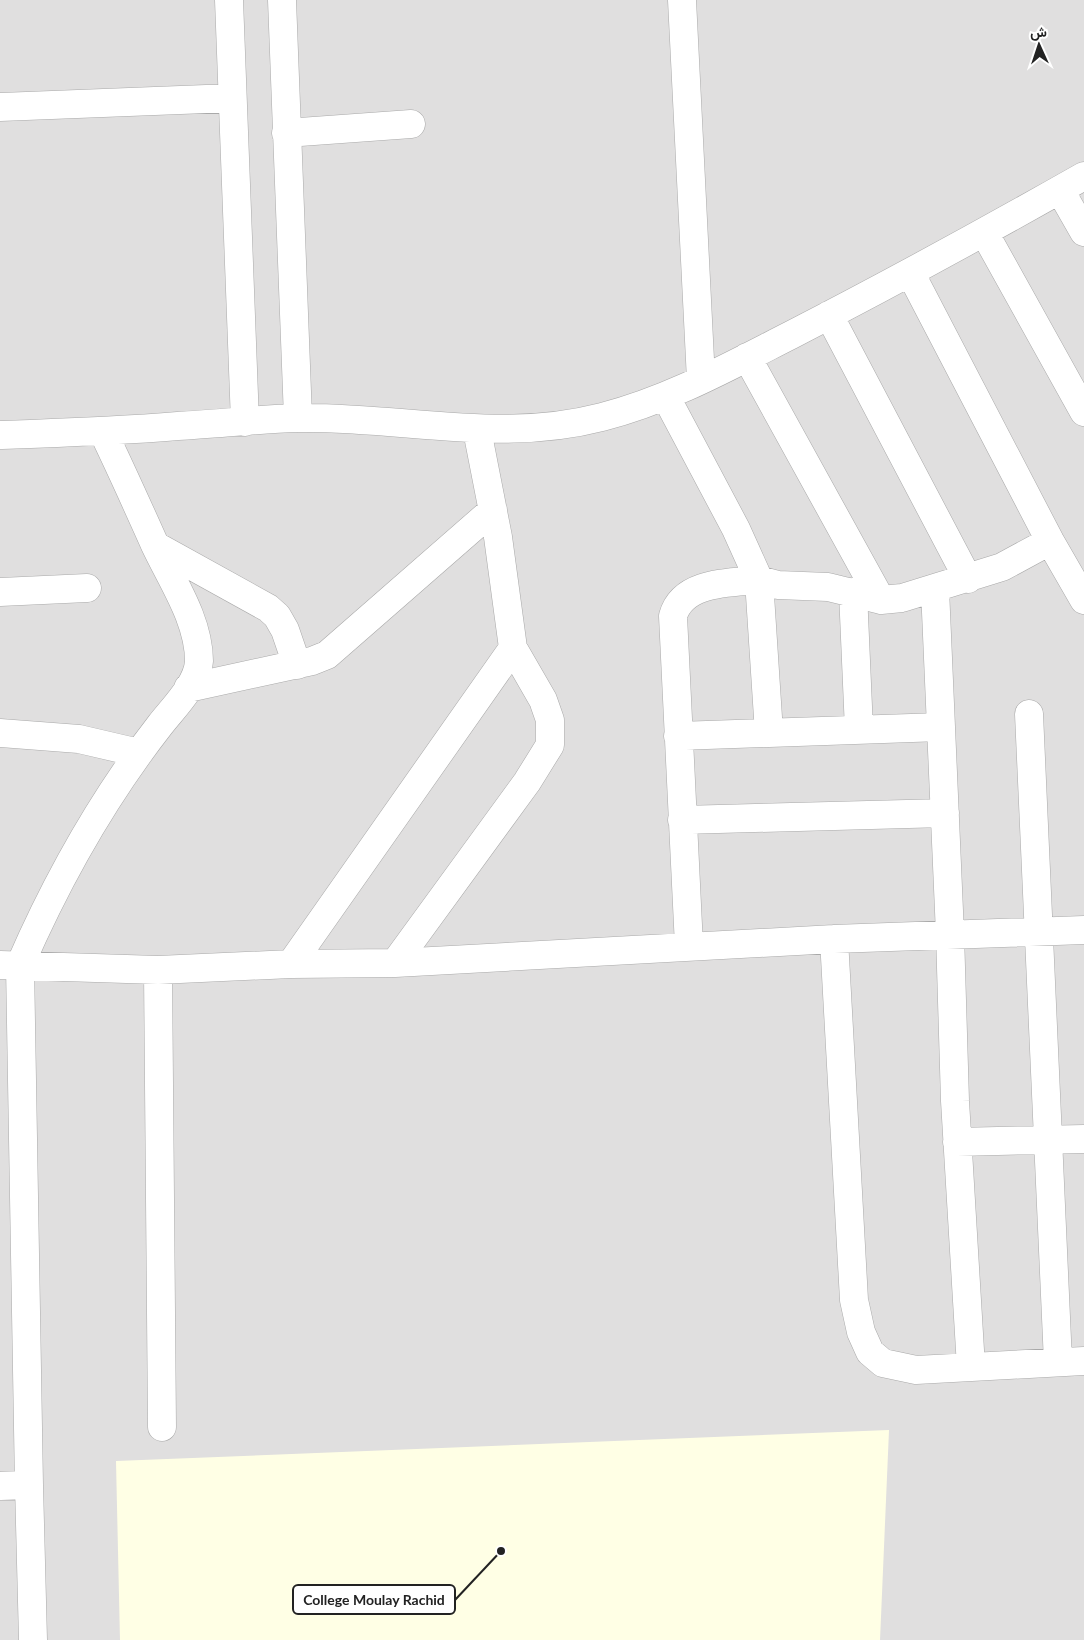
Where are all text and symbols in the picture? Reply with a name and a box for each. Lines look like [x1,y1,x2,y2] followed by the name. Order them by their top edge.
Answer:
[1014,20,1064,70] north arrow
[1029,23,1047,41] text: ش
[293,1585,455,1614] callout: College Moulay Rachid
[303,1591,445,1608] text: College Moulay Rachid

